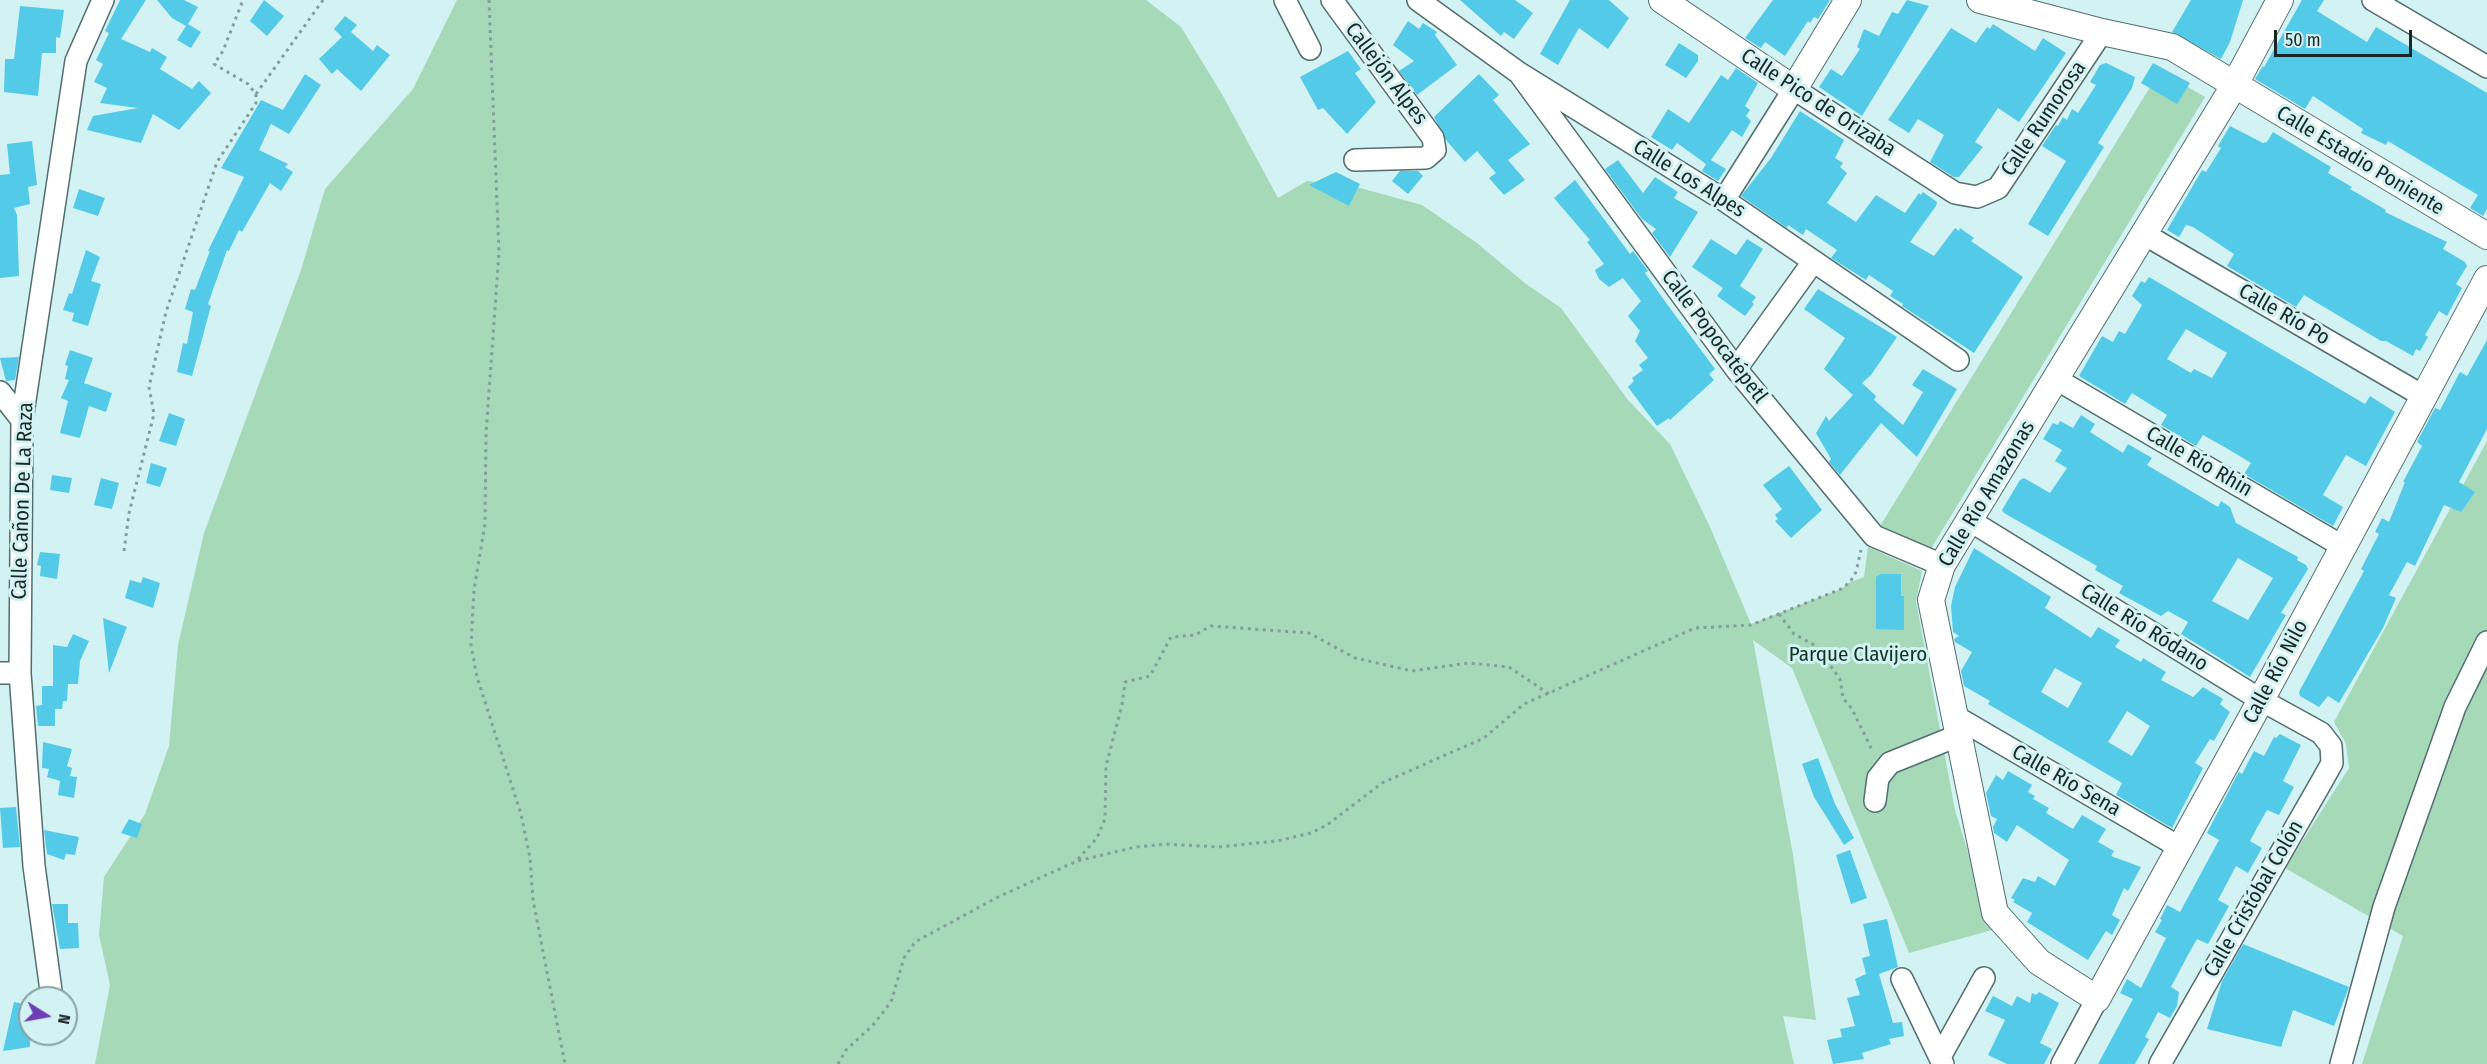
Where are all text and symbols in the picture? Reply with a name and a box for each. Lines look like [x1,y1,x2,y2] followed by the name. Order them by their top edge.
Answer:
[1339,18,1433,130] street label: Callejón Alpes
[2277,18,2415,56] scale bar
[2285,29,2321,51] text: 50 m
[1736,44,1900,162] street label: Calle Pico de Orizaba
[1996,57,2092,181] street label: Calle Rumorosa
[2272,101,2448,221] street label: Calle Estadio Poniente
[1628,134,1750,224] street label: Calle Los Alpes
[1656,265,1772,409] street label: Calle Popocatépetl
[2234,279,2334,351] street label: Calle Río Po
[7,402,39,600] street label: Calle Cañon De La Raza
[1933,416,2041,572] street label: Calle Río Amazonas
[2141,421,2257,503] street label: Calle Río Rhin
[2076,579,2212,677] street label: Calle Río Ródano
[2238,616,2314,728] street label: Calle Río Nilo
[1789,642,1927,668] park label: Parque Clavijero
[2007,740,2125,822] street label: Calle Río Sena
[2199,816,2309,982] street label: Calle Cristóbal Colón
[18,986,78,1046] north arrow
[54,1013,74,1026] text: N

